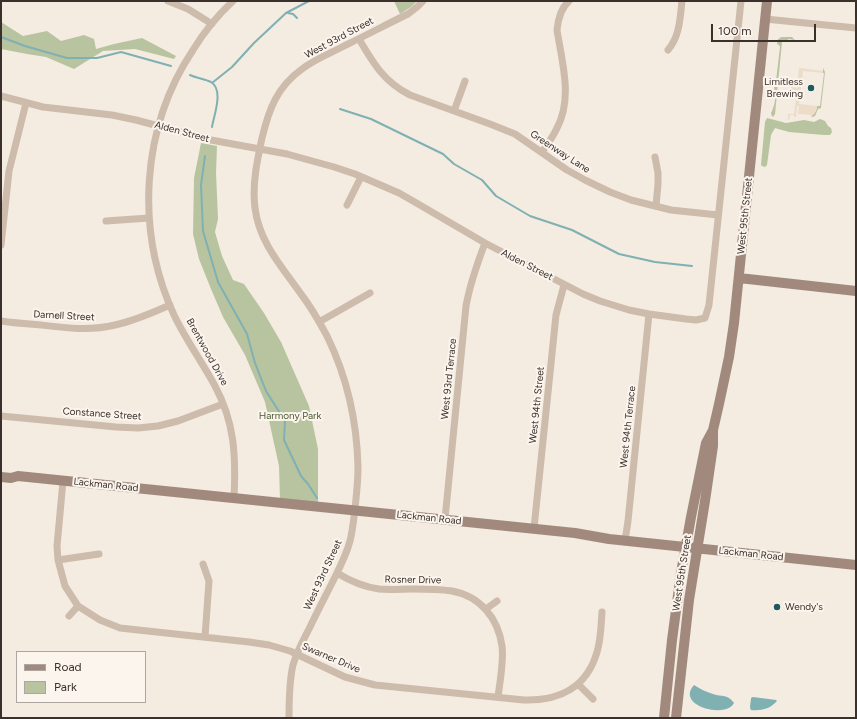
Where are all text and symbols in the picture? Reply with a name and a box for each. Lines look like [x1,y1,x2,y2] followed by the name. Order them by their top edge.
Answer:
[302,15,376,61] street label: West 93rd Street
[713,16,818,42] scale bar
[718,24,752,38] text: 100 m
[764,76,803,100] place label: Limitless Brewing
[806,83,816,93] marker: Limitless Brewing
[153,119,211,145] street label: Alden Street
[528,128,592,176] street label: Greenway Lane
[735,177,755,255] street label: West 95th Street
[499,247,555,283] street label: Alden Street
[33,308,95,324] street label: Darnell Street
[184,316,230,388] street label: Brentwood Drive
[439,338,459,420] street label: West 93rd Terrace
[527,366,547,444] street label: West 94th Street
[618,385,638,469] street label: West 94th Terrace
[62,405,142,423] street label: Constance Street
[259,410,321,422] park label: Harmony Park
[73,476,139,494] street label: Lackman Road
[396,509,462,527] street label: Lackman Road
[670,534,694,612] street label: West 95th Street
[301,538,345,612] street label: West 93rd Street
[718,545,784,563] street label: Lackman Road
[385,574,441,586] street label: Rosner Drive
[785,601,823,613] place label: Wendy's
[772,602,782,612] marker: Wendy's
[300,640,362,676] street label: Swarner Drive
[16,651,146,703] legend
[54,660,82,674] text: Road
[54,680,77,694] text: Park

